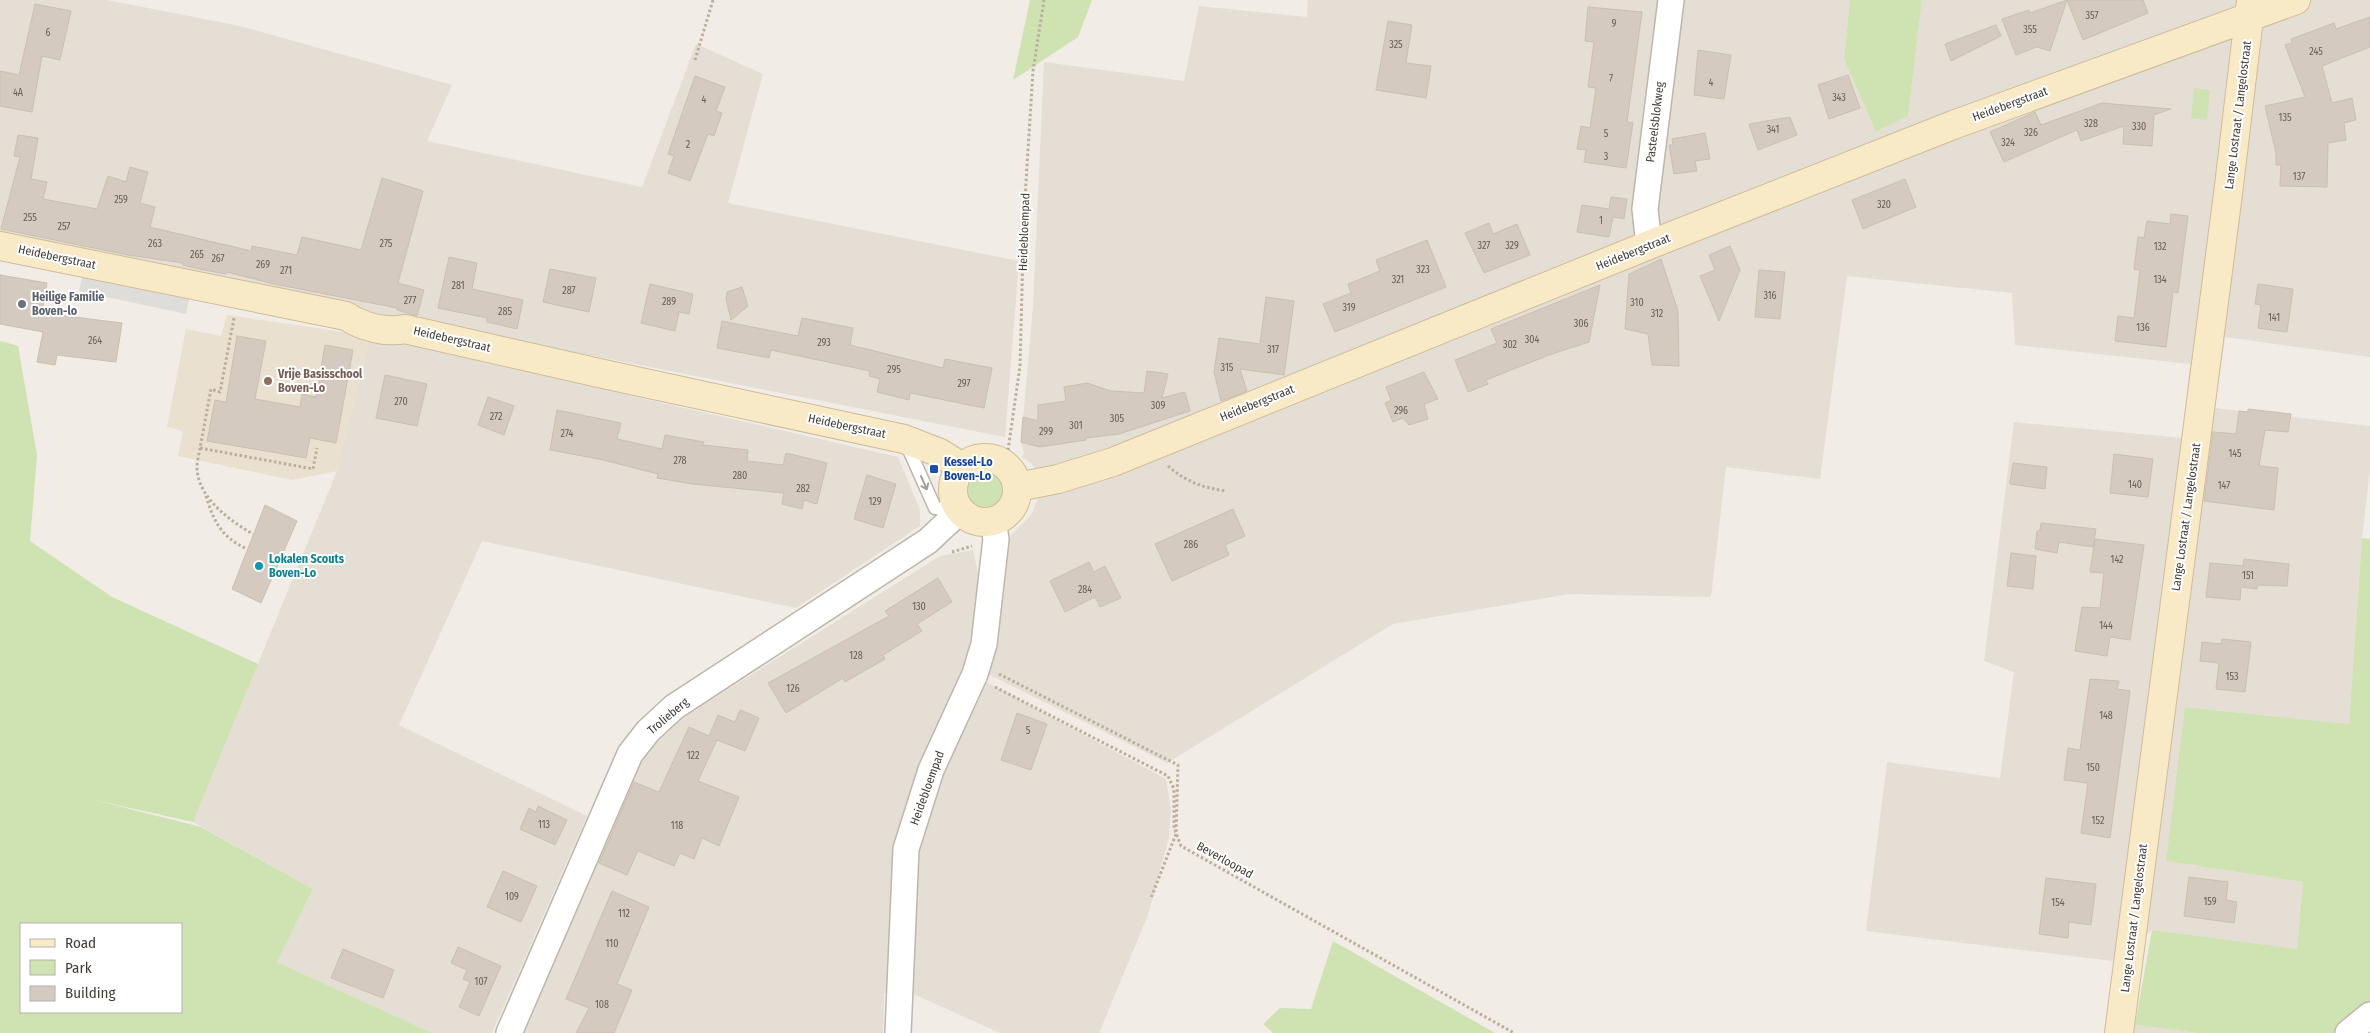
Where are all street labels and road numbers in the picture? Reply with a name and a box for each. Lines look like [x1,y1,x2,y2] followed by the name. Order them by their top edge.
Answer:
[2222,40,2254,190] street label: Lange Lostraat / Langelostraat
[1643,80,1667,163] street label: Pasteelsblokweg
[1971,84,2050,124] street label: Heidebergstraat
[1016,193,1032,271] street label: Heidebloempad
[1594,231,1672,273] street label: Heidebergstraat
[17,242,97,272] street label: Heidebergstraat
[412,323,492,355] street label: Heidebergstraat
[1218,382,1296,424] street label: Heidebergstraat
[807,411,887,441] street label: Heidebergstraat
[2169,442,2203,592] street label: Lange Lostraat / Langelostraat
[645,695,692,737] street label: Trolieberg
[907,749,947,827] street label: Heidebloempad
[1194,839,1256,881] street label: Beverloopad
[2118,843,2150,993] street label: Lange Lostraat / Langelostraat

